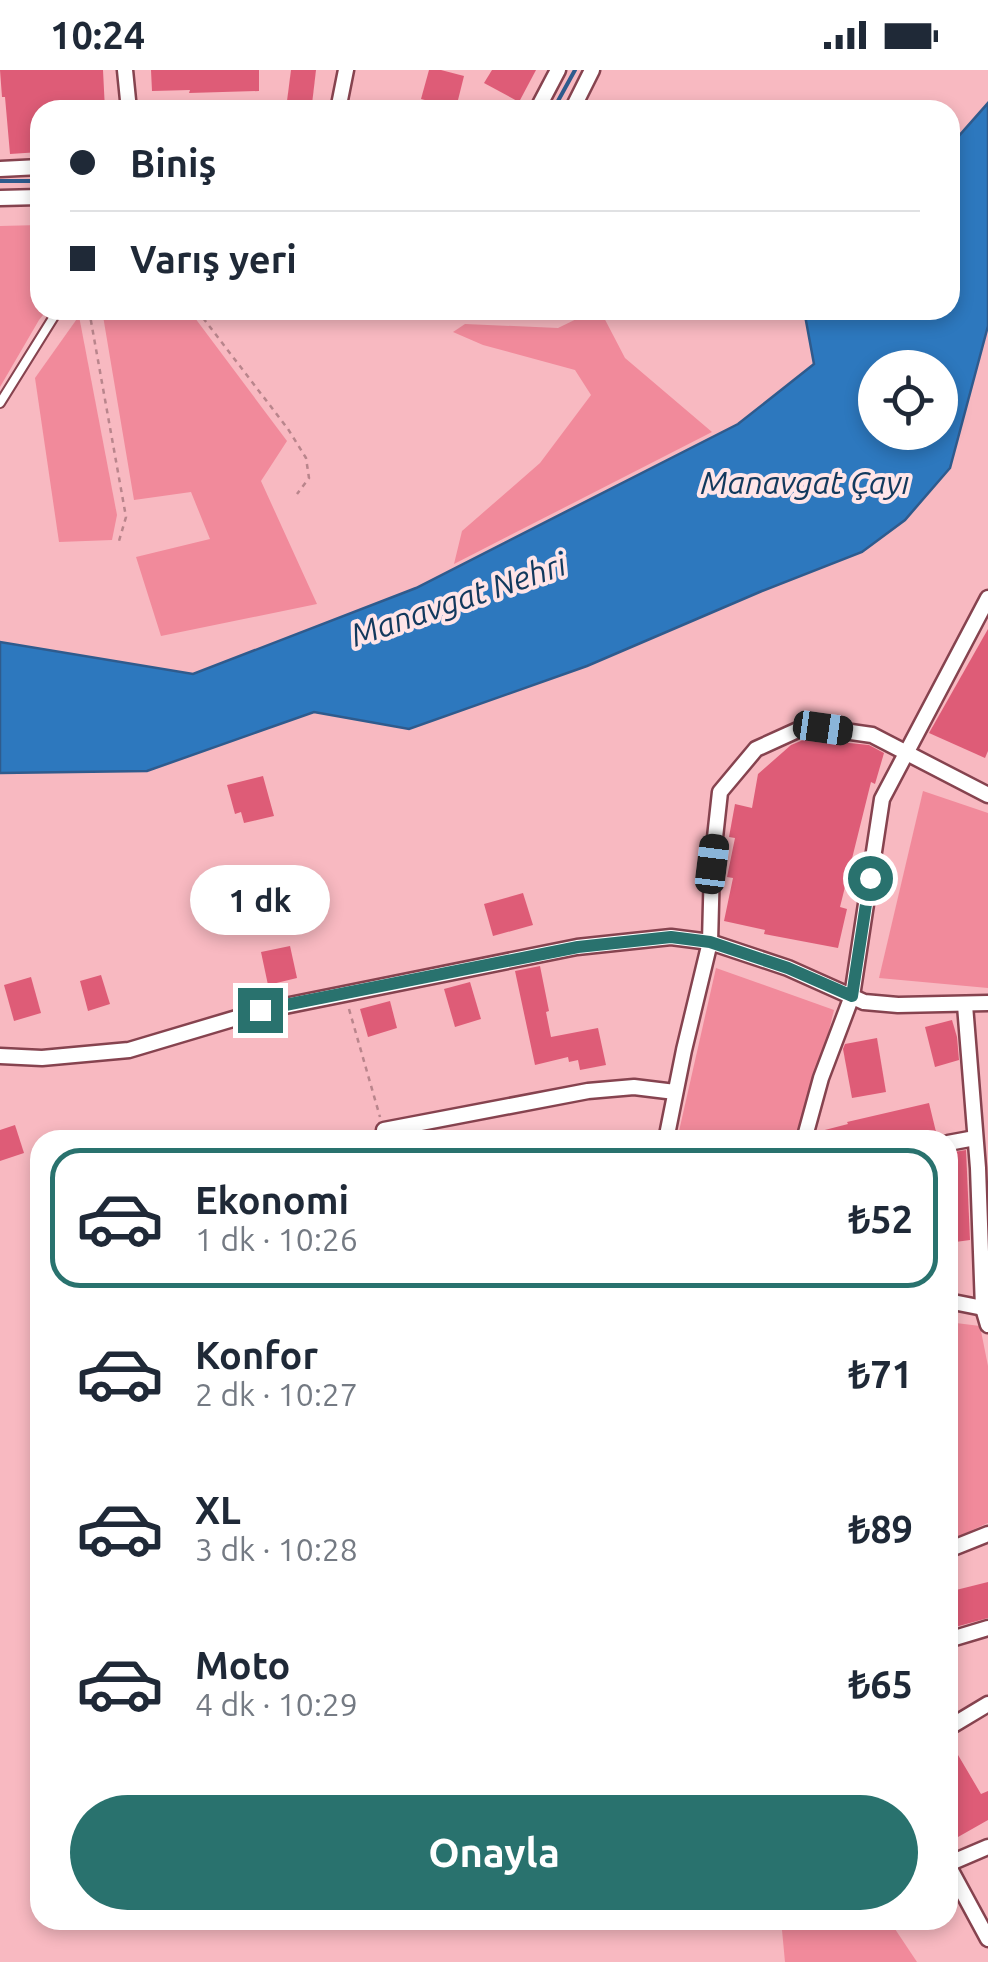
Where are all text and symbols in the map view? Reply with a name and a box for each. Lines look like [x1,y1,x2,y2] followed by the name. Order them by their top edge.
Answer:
[50,14,145,56] text: 10:24
[130,142,217,184] text: Biniş
[130,238,297,280] text: Varış yeri
[858,350,958,450] map controls
[858,350,958,450] button: locate
[701,464,909,500] water label: Manavgat Çayı
[346,545,571,653] water label: Manavgat Nehri
[791,709,855,747] car
[693,832,731,896] car
[848,856,893,901] route start
[190,865,330,935] callout: 1 dk
[229,882,291,918] text: 1 dk
[238,988,283,1033] route end
[75,1173,165,1263] icon: car
[195,1179,349,1221] text: Ekonomi
[848,1198,913,1240] text: ₺52
[195,1221,358,1257] text: 1 dk · 10:26
[75,1328,165,1418] icon: car
[195,1334,318,1376] text: Konfor
[848,1353,913,1395] text: ₺71
[195,1376,358,1412] text: 2 dk · 10:27
[75,1483,165,1573] icon: car
[195,1489,241,1531] text: XL
[848,1508,913,1550] text: ₺89
[195,1531,358,1567] text: 3 dk · 10:28
[75,1638,165,1728] icon: car
[195,1644,290,1686] text: Moto
[848,1663,913,1705] text: ₺65
[195,1686,358,1722] text: 4 dk · 10:29
[70,1795,918,1910] button: Onayla

